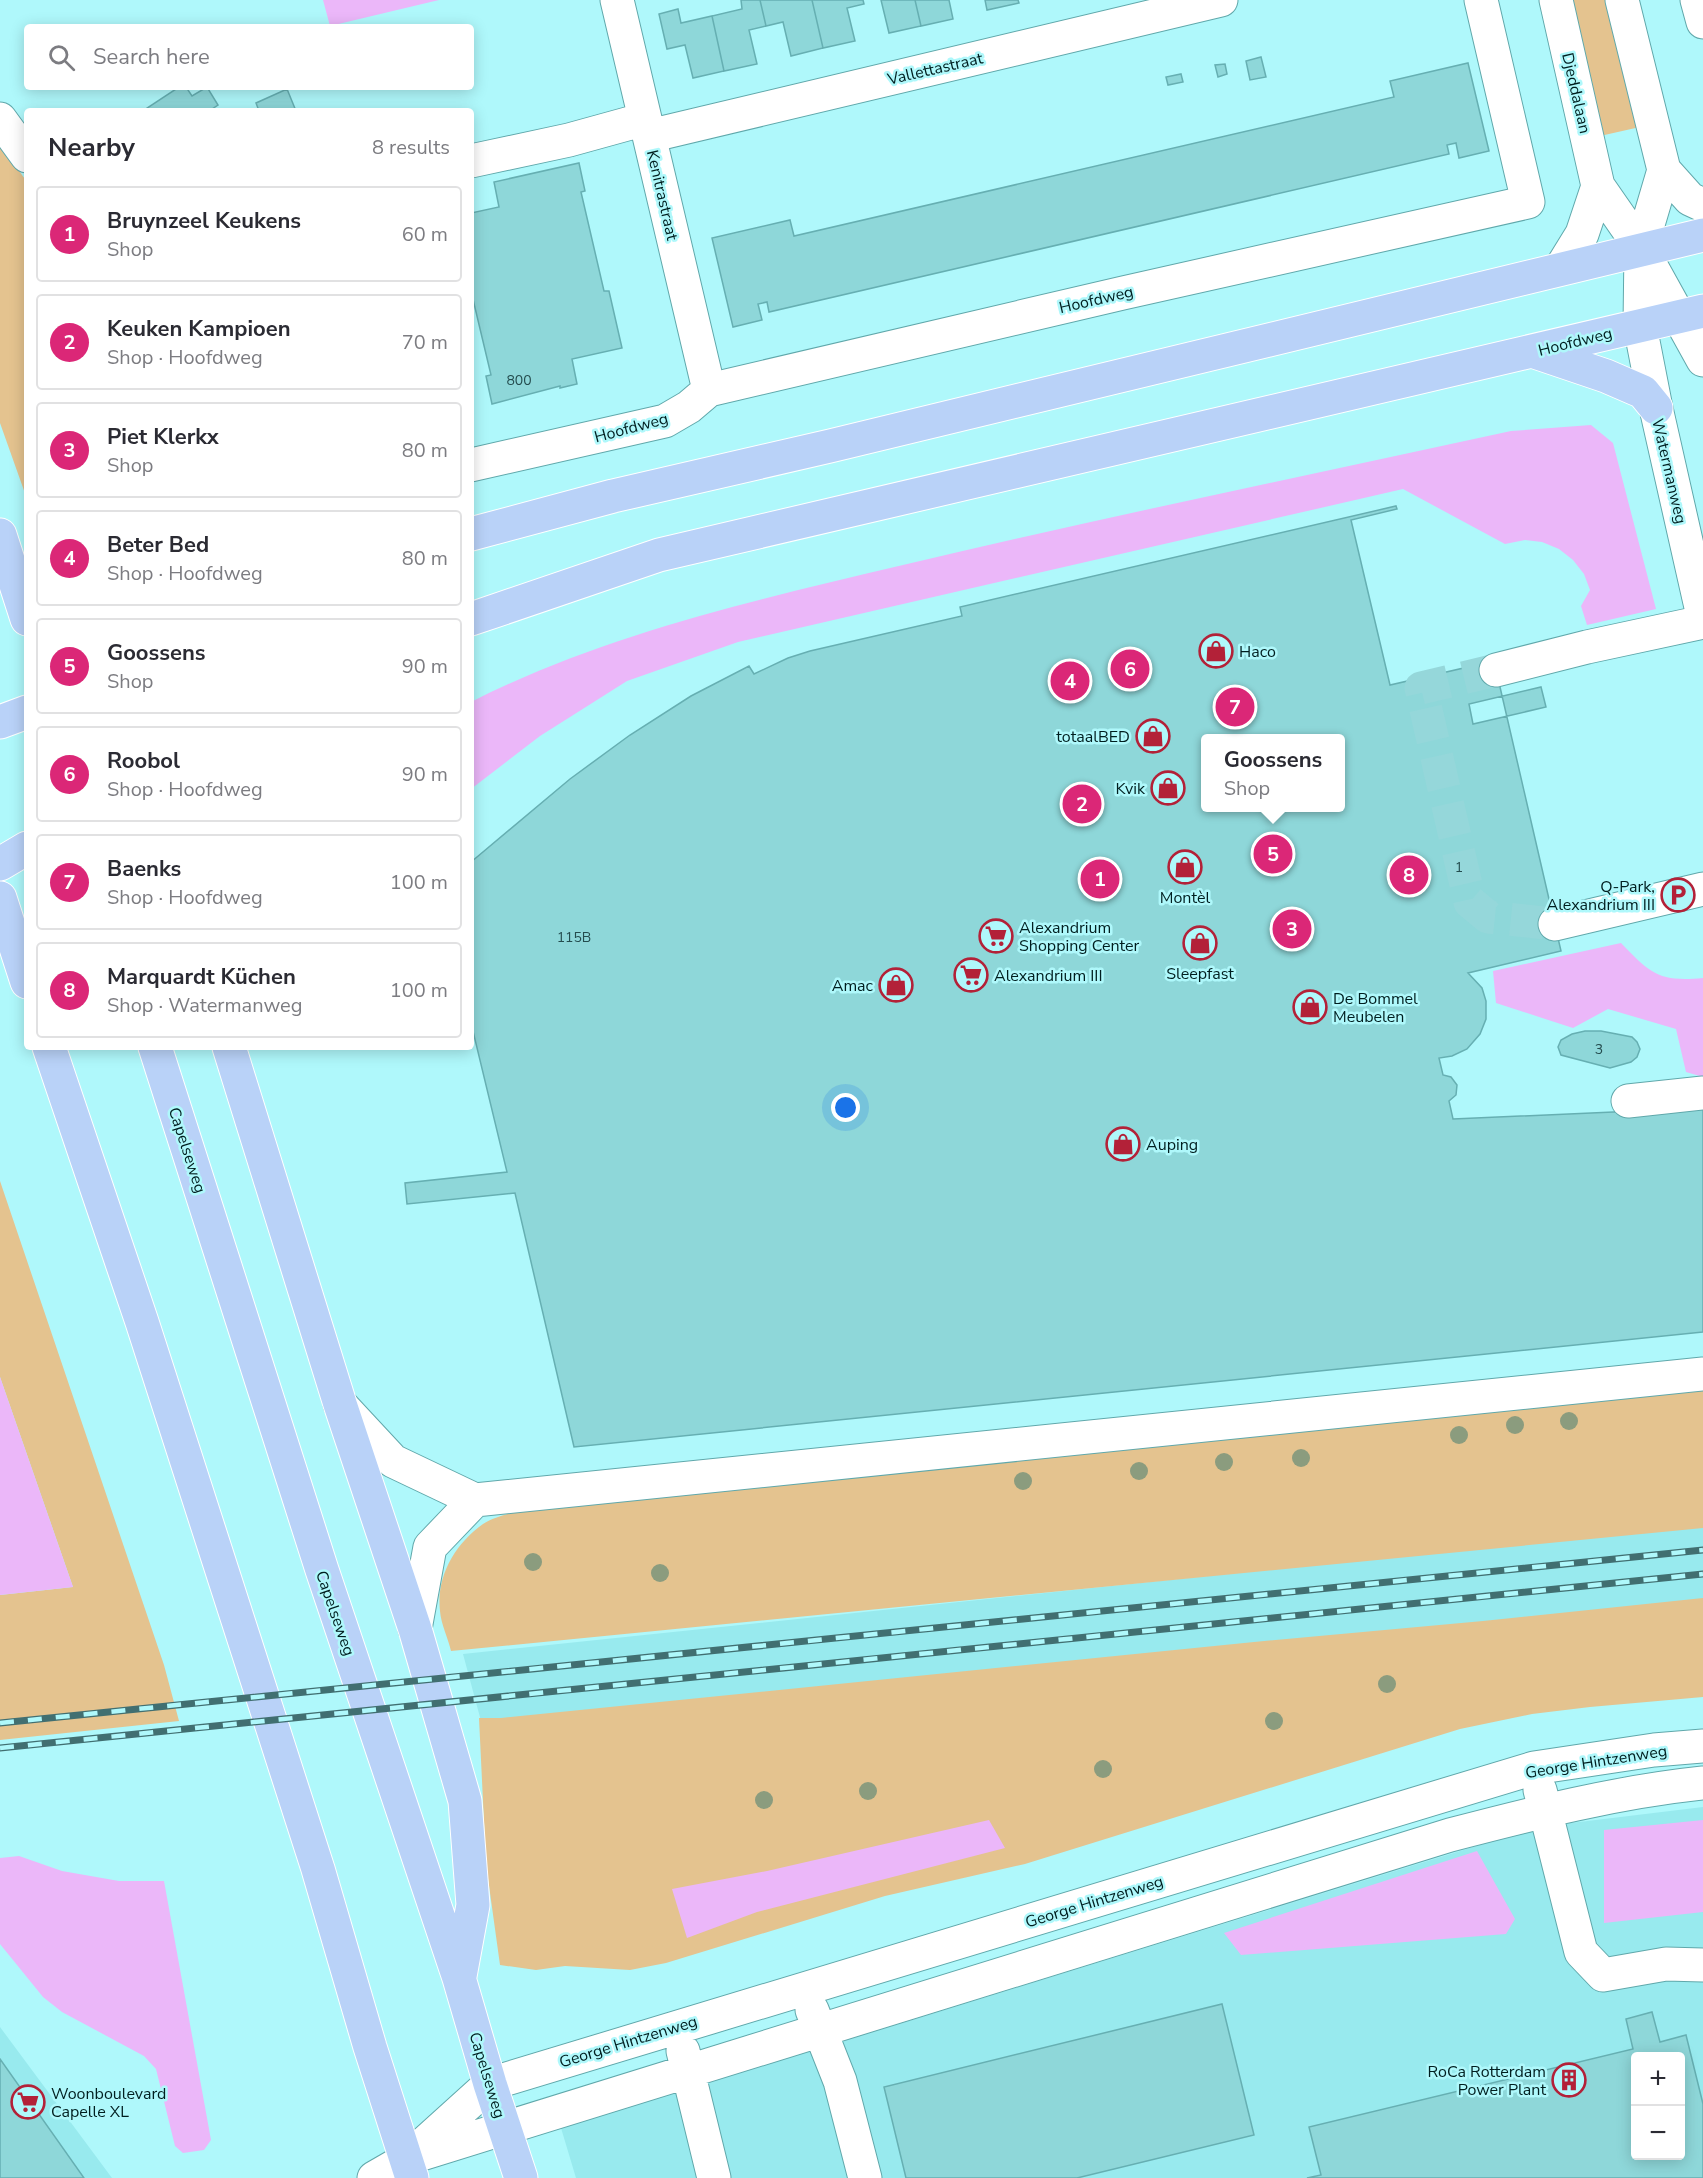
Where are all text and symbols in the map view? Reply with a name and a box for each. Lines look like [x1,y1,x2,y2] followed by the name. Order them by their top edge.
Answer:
[24,24,474,90] search box
[45,41,78,74] icon: search
[93,42,210,72] text: Search here
[884,47,986,91] street label: Vallettastraat
[1556,51,1596,136] street label: Djeddalaan
[48,130,135,165] text: Nearby
[372,134,450,161] text: 8 results
[641,148,683,243] street label: Kenitrastraat
[107,206,301,236] text: Bruynzeel Keukens
[64,221,76,248] text: 1
[402,221,448,248] text: 60 m
[107,236,153,263] text: Shop
[1057,281,1136,319] street label: Hoofdweg
[107,314,291,344] text: Keuken Kampioen
[1536,322,1615,362] street label: Hoofdweg
[64,329,76,356] text: 2
[402,329,448,356] text: 70 m
[107,344,263,371] text: Shop · Hoofdweg
[506,371,532,390] house number: 800
[592,408,671,448] street label: Hoofdweg
[1646,416,1692,526] street label: Watermanweg
[107,422,219,452] text: Piet Klerkx
[64,437,76,464] text: 3
[402,437,448,464] text: 80 m
[107,452,153,479] text: Shop
[107,530,209,560] text: Beter Bed
[64,545,76,572] text: 4
[402,545,448,572] text: 80 m
[107,560,263,587] text: Shop · Hoofdweg
[1198,633,1234,669] shop icon: Haco
[107,638,206,668] text: Goossens
[1239,641,1276,663] place label: Haco
[1110,646,1150,692] pin: 6
[64,653,76,680] text: 5
[402,653,448,680] text: 90 m
[1050,658,1090,704] pin: 4
[107,668,153,695] text: Shop
[1216,684,1254,730] pin: 7
[1135,718,1171,754] shop icon: totaalBED
[1056,726,1130,748] place label: totaalBED
[1201,734,1345,812] popup
[1224,745,1322,775] text: Goossens
[107,746,180,776] text: Roobol
[64,761,76,788] text: 6
[402,761,448,788] text: 90 m
[1150,770,1186,806] shop icon: Kvik
[1224,775,1270,802] text: Shop
[107,776,263,803] text: Shop · Hoofdweg
[1115,778,1146,800] place label: Kvik
[1062,782,1102,826] pin: 2
[1254,832,1292,876] pin: 5
[1167,849,1203,885] shop icon: Montèl
[1390,852,1428,898] pin: 8
[107,854,181,884] text: Baenks
[1080,856,1120,902] pin: 1
[1455,858,1463,877] house number: 1
[64,869,76,896] text: 7
[390,869,448,896] text: 100 m
[1546,876,1655,916] place label: Q-Park, Alexandrium III
[1660,877,1696,913] parking icon: Q-Park, Alexandrium III
[107,884,263,911] text: Shop · Hoofdweg
[1160,887,1210,909] place label: Montèl
[1272,906,1312,952] pin: 3
[1019,917,1140,957] place label: Alexandrium Shopping Center
[978,918,1014,954] supermarket icon: Alexandrium Shopping Center
[1182,925,1218,961] shop icon: Sleepfast
[557,928,591,947] house number: 115B
[953,957,989,993] supermarket icon: Alexandrium III
[107,962,296,992] text: Marquardt Küchen
[1166,963,1234,985] place label: Sleepfast
[994,965,1103,987] place label: Alexandrium III
[878,967,914,1003] shop icon: Amac
[832,975,874,997] place label: Amac
[64,977,76,1004] text: 8
[390,977,448,1004] text: 100 m
[1333,988,1418,1028] place label: De Bommel Meubelen
[1292,989,1328,1025] shop icon: De Bommel Meubelen
[107,992,302,1019] text: Shop · Watermanweg
[1595,1040,1603,1059] house number: 3
[831,1093,860,1122] your location
[163,1105,211,1196] street label: Capelseweg
[1105,1126,1141,1162] shop icon: Auping
[1146,1134,1198,1156] place label: Auping
[310,1568,360,1659] street label: Capelseweg
[1524,1740,1669,1784] street label: George Hintzenweg
[1023,1870,1166,1933] street label: George Hintzenweg
[557,2010,700,2073] street label: George Hintzenweg
[464,2030,511,2121] street label: Capelseweg
[1631,2052,1685,2160] map controls
[1631,2052,1685,2106] button: +
[1428,2061,1546,2101] place label: RoCa Rotterdam Power Plant
[1551,2062,1587,2098] building icon: RoCa Rotterdam Power Plant
[51,2083,166,2123] place label: Woonboulevard Capelle XL
[10,2084,46,2120] supermarket icon: Woonboulevard Capelle XL
[1631,2106,1685,2160] button: −

